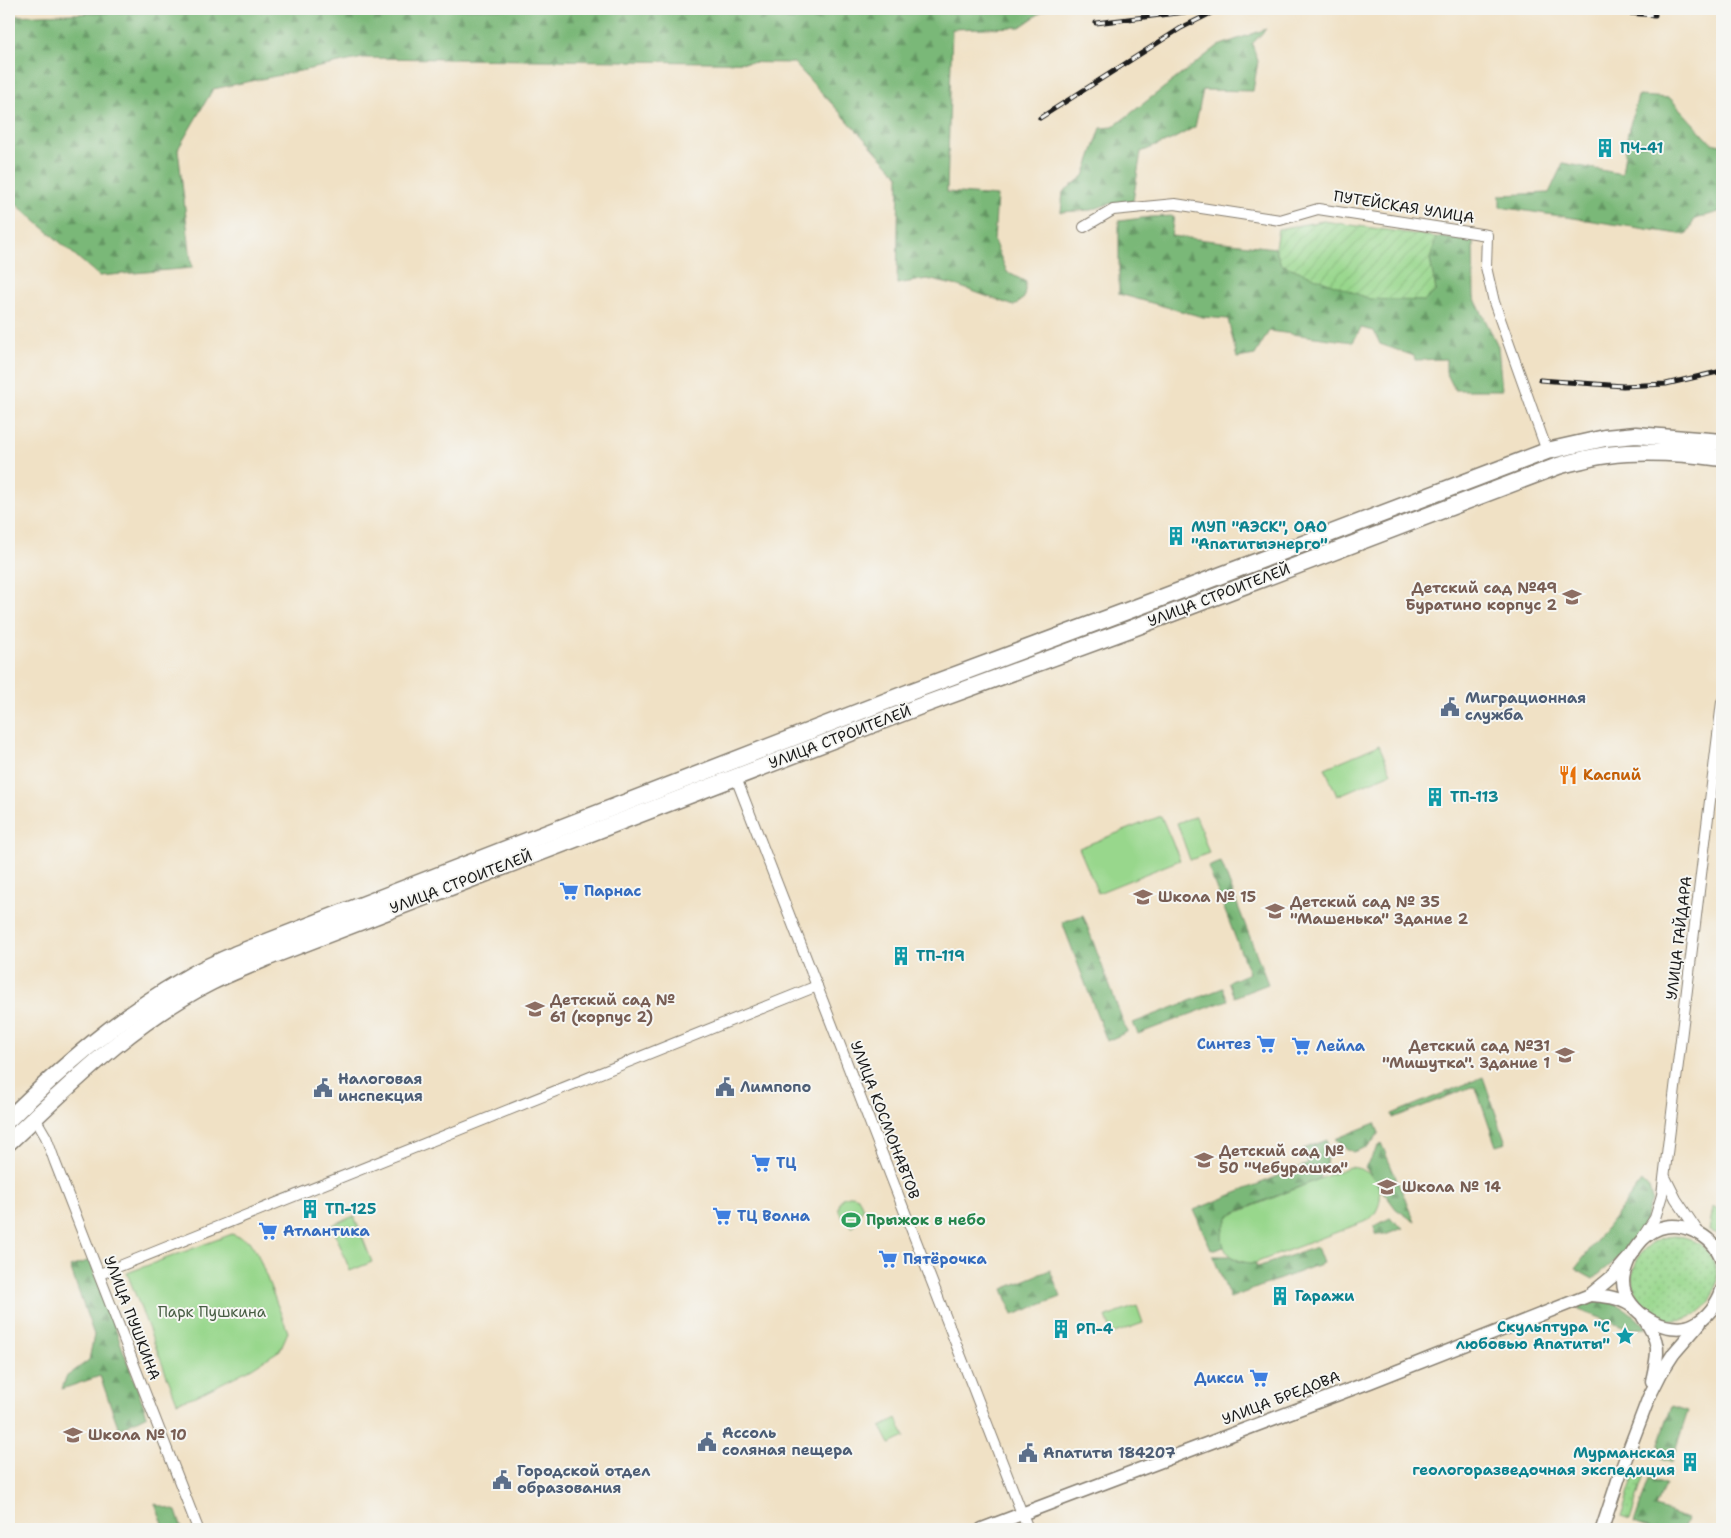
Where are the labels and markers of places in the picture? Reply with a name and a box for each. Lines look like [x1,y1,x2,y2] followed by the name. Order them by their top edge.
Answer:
[1594,137,1616,159] building icon: ПЧ-41
[1620,138,1664,158] place label: ПЧ-41
[1191,517,1328,554] place label: МУП "АЭСК", ОАО "Апатитыэнерго"
[1165,525,1187,547] building icon: МУП "АЭСК", ОАО "Апатитыэнерго"
[1406,578,1557,615] place label: Детский сад №49 Буратино корпус 2
[1561,586,1583,608] school or university icon: Детский сад №49 Буратино корпус 2
[1465,688,1586,725] place label: Миграционная служба
[1439,696,1461,718] public building icon: Миграционная служба
[1557,764,1579,786] restaurant icon: Каспий
[1583,765,1642,785] place label: Каспий
[1424,786,1446,808] building icon: ТП-113
[1450,787,1499,807] place label: ТП-113
[558,880,580,902] supermarket icon: Парнас
[584,881,641,901] place label: Парнас
[1132,886,1154,908] school or university icon: Школа № 15
[1158,887,1256,907] place label: Школа № 15
[1290,892,1469,929] place label: Детский сад № 35 "Машенька" Здание 2
[1264,900,1286,922] school or university icon: Детский сад № 35 "Машенька" Здание 2
[890,945,912,967] building icon: ТП-119
[916,946,965,966] place label: ТП-119
[550,990,675,1027] place label: Детский сад № 61 (корпус 2)
[524,998,546,1020] school or university icon: Детский сад № 61 (корпус 2)
[1255,1033,1277,1055] supermarket icon: Синтез
[1197,1034,1251,1054] place label: Синтез
[1290,1035,1312,1057] supermarket icon: Лейла
[1316,1036,1366,1056] place label: Лейла
[1382,1036,1550,1073] place label: Детский сад №31 "Мишутка". Здание 1
[1554,1044,1576,1066] school or university icon: Детский сад №31 "Мишутка". Здание 1
[338,1069,423,1106] place label: Налоговая инспекция
[714,1076,736,1098] public building icon: Лимпопо
[312,1077,334,1099] public building icon: Налоговая инспекция
[740,1077,812,1097] place label: Лимпопо
[1219,1141,1348,1178] place label: Детский сад № 50 "Чебурашка"
[1193,1149,1215,1171] school or university icon: Детский сад № 50 "Чебурашка"
[750,1152,772,1174] supermarket icon: ТЦ
[776,1153,796,1173] place label: ТЦ
[1376,1176,1398,1198] school or university icon: Школа № 14
[1402,1177,1501,1197] place label: Школа № 14
[299,1198,321,1220] building icon: ТП-125
[325,1199,376,1219] place label: ТП-125
[711,1205,733,1227] supermarket icon: ТЦ Волна
[737,1206,811,1226] place label: ТЦ Волна
[840,1209,862,1231] sports icon: Прыжок в небо
[866,1210,986,1230] place label: Прыжок в небо
[257,1220,279,1242] supermarket icon: Атлантика
[283,1221,371,1241] place label: Атлантика
[877,1248,899,1270] supermarket icon: Пятёрочка
[903,1249,987,1269] place label: Пятёрочка
[1269,1285,1291,1307] building icon: Гаражи
[1295,1286,1355,1306] place label: Гаражи
[1456,1317,1610,1354] place label: Скульптура "С любовью Апатиты"
[1050,1318,1072,1340] building icon: РП-4
[1076,1319,1114,1339] place label: РП-4
[1614,1325,1636,1347] place icon: Скульптура "С любовью Апатиты"
[1248,1367,1270,1389] supermarket icon: Дикси
[1194,1368,1245,1388] place label: Дикси
[722,1423,853,1460] place label: Ассоль соляная пещера
[62,1424,84,1446] school or university icon: Школа № 10
[88,1425,187,1445] place label: Школа № 10
[696,1431,718,1453] public building icon: Ассоль соляная пещера
[1017,1442,1039,1464] public building icon: Апатиты 184207
[1043,1443,1176,1463] place label: Апатиты 184207
[1412,1443,1675,1480] place label: Мурманская геологоразведочная экспедиция
[1679,1451,1701,1473] building icon: Мурманская геологоразведочная экспедиция
[517,1461,650,1498] place label: Городской отдел образования
[491,1469,513,1491] public building icon: Городской отдел образования

